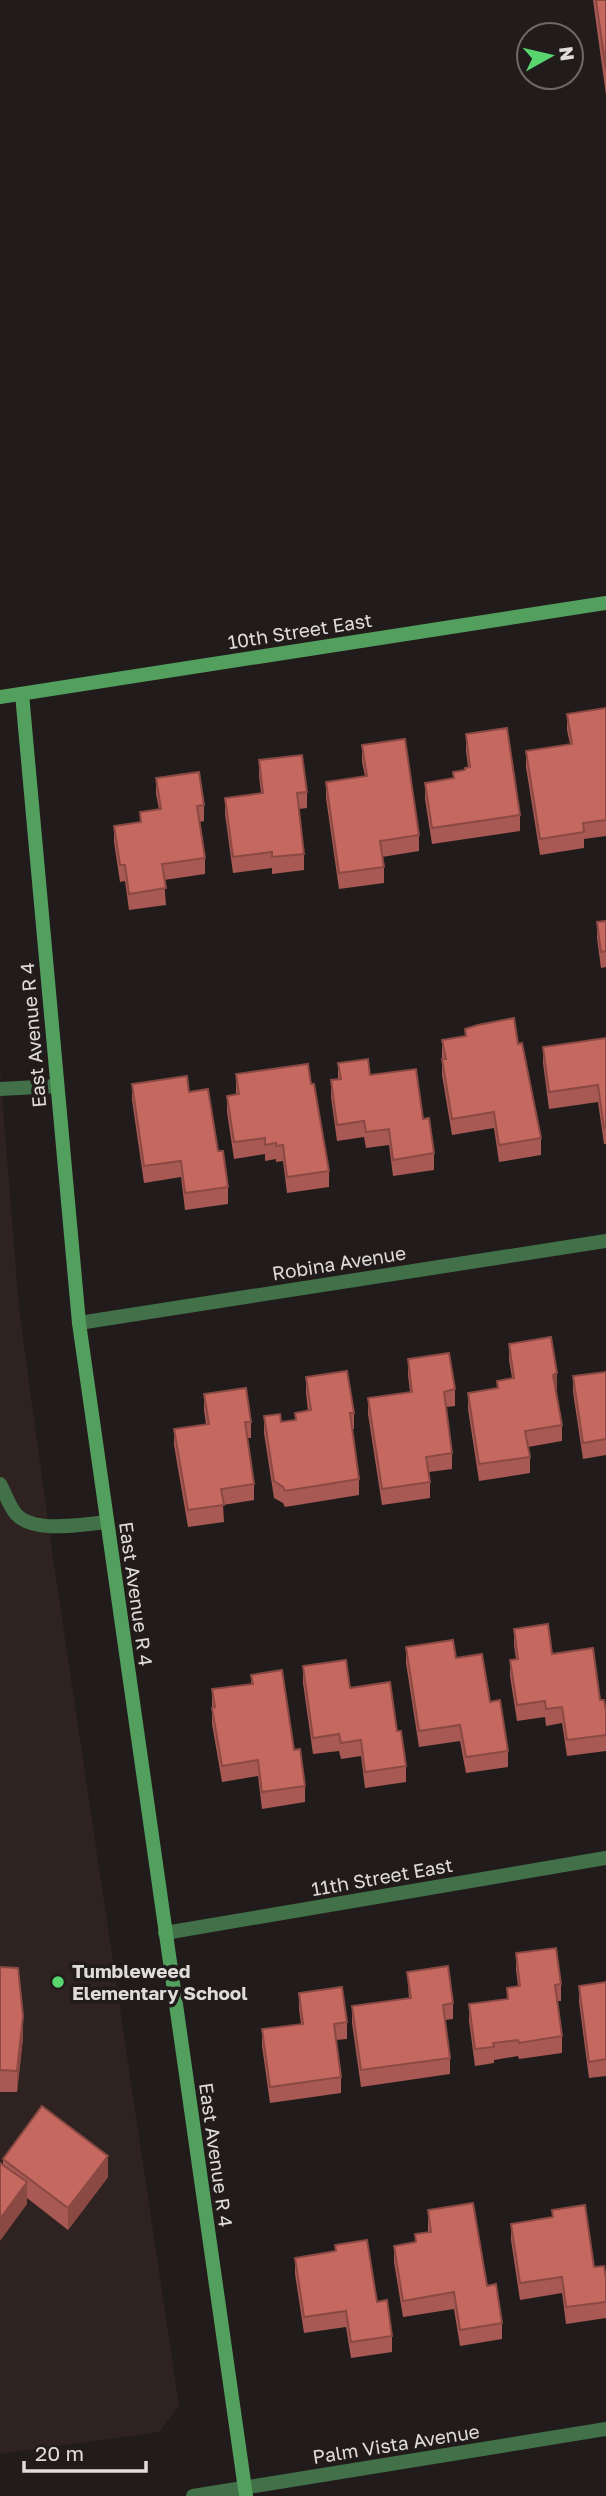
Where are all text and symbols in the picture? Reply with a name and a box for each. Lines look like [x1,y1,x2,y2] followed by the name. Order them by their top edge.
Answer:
[515,21,585,91] north arrow
[555,45,580,62] text: N
[226,608,374,653] street label: 10th Street East
[15,961,50,1109] street label: East Avenue R 4
[270,1241,407,1284] street label: Robina Avenue
[115,1520,158,1668] street label: East Avenue R 4
[309,1853,454,1900] street label: 11th Street East
[72,1959,248,2004] place label: Tumbleweed Elementary School
[50,1974,66,1990] marker: Tumbleweed Elementary School
[195,2081,238,2229] street label: East Avenue R 4
[311,2419,481,2468] street label: Palm Vista Avenue
[24,2430,147,2474] scale bar
[35,2440,84,2466] text: 20 m

